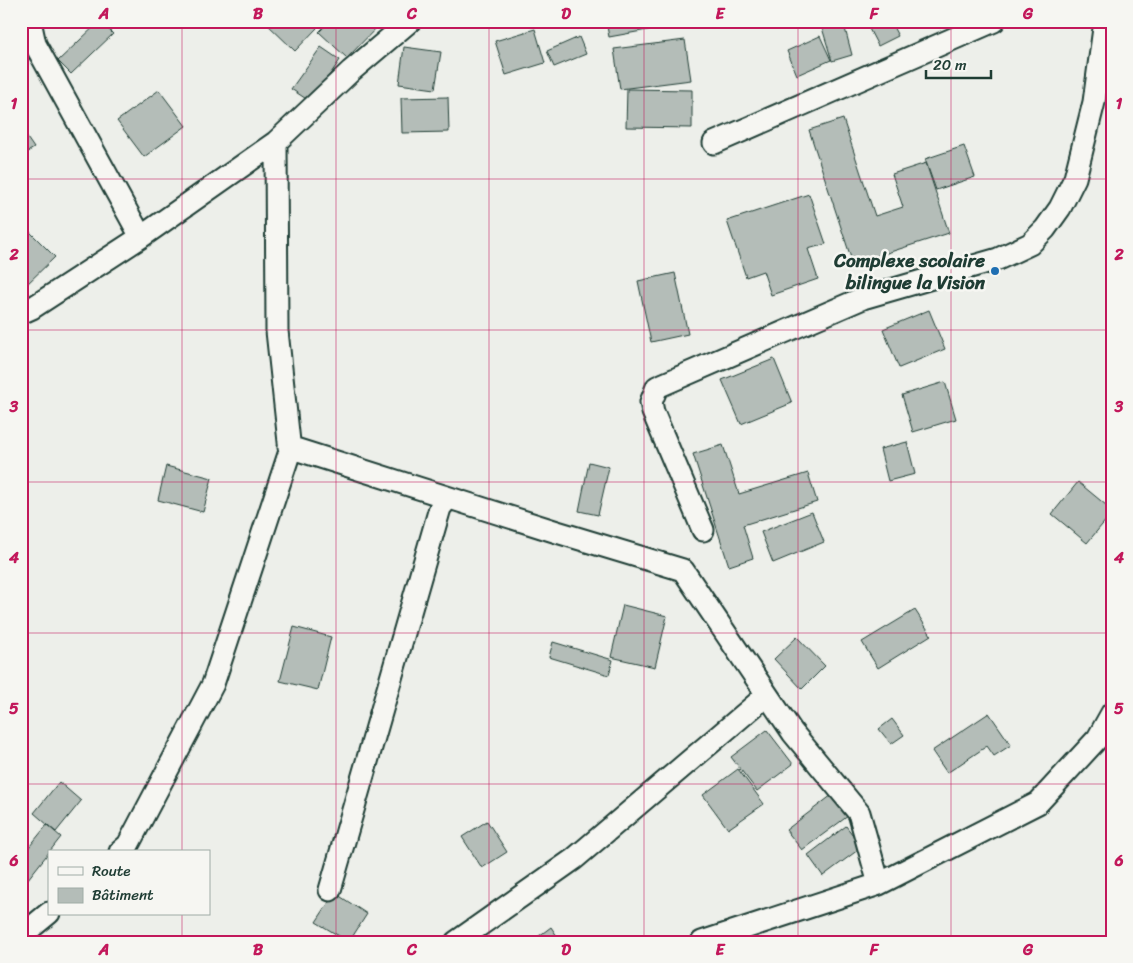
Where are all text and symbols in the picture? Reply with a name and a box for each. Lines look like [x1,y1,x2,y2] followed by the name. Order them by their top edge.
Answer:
[98,0,109,28] text: A
[253,0,264,28] text: B
[406,0,418,28] text: C
[561,0,571,28] text: D
[716,0,726,28] text: E
[869,0,880,28] text: F
[1022,0,1034,28] text: G
[926,48,990,80] scale bar
[933,52,967,78] text: 20 m
[11,89,18,118] text: 1
[1116,89,1123,118] text: 1
[8,240,19,269] text: 2
[1113,240,1124,269] text: 2
[833,244,986,299] place label: Complexe scolaire bilingue la Vision
[989,265,1001,277] marker: Complexe scolaire bilingue la Vision
[9,392,19,421] text: 3
[1114,392,1124,421] text: 3
[8,543,19,572] text: 4
[1113,543,1124,572] text: 4
[9,694,19,723] text: 5
[1114,694,1124,723] text: 5
[8,846,19,875] text: 6
[1113,846,1124,875] text: 6
[48,850,210,916] legend
[92,858,131,884] text: Route
[92,882,154,908] text: Bâtiment
[98,935,109,963] text: A
[253,935,264,963] text: B
[406,935,418,963] text: C
[561,935,571,963] text: D
[716,935,726,963] text: E
[869,935,880,963] text: F
[1022,935,1034,963] text: G

